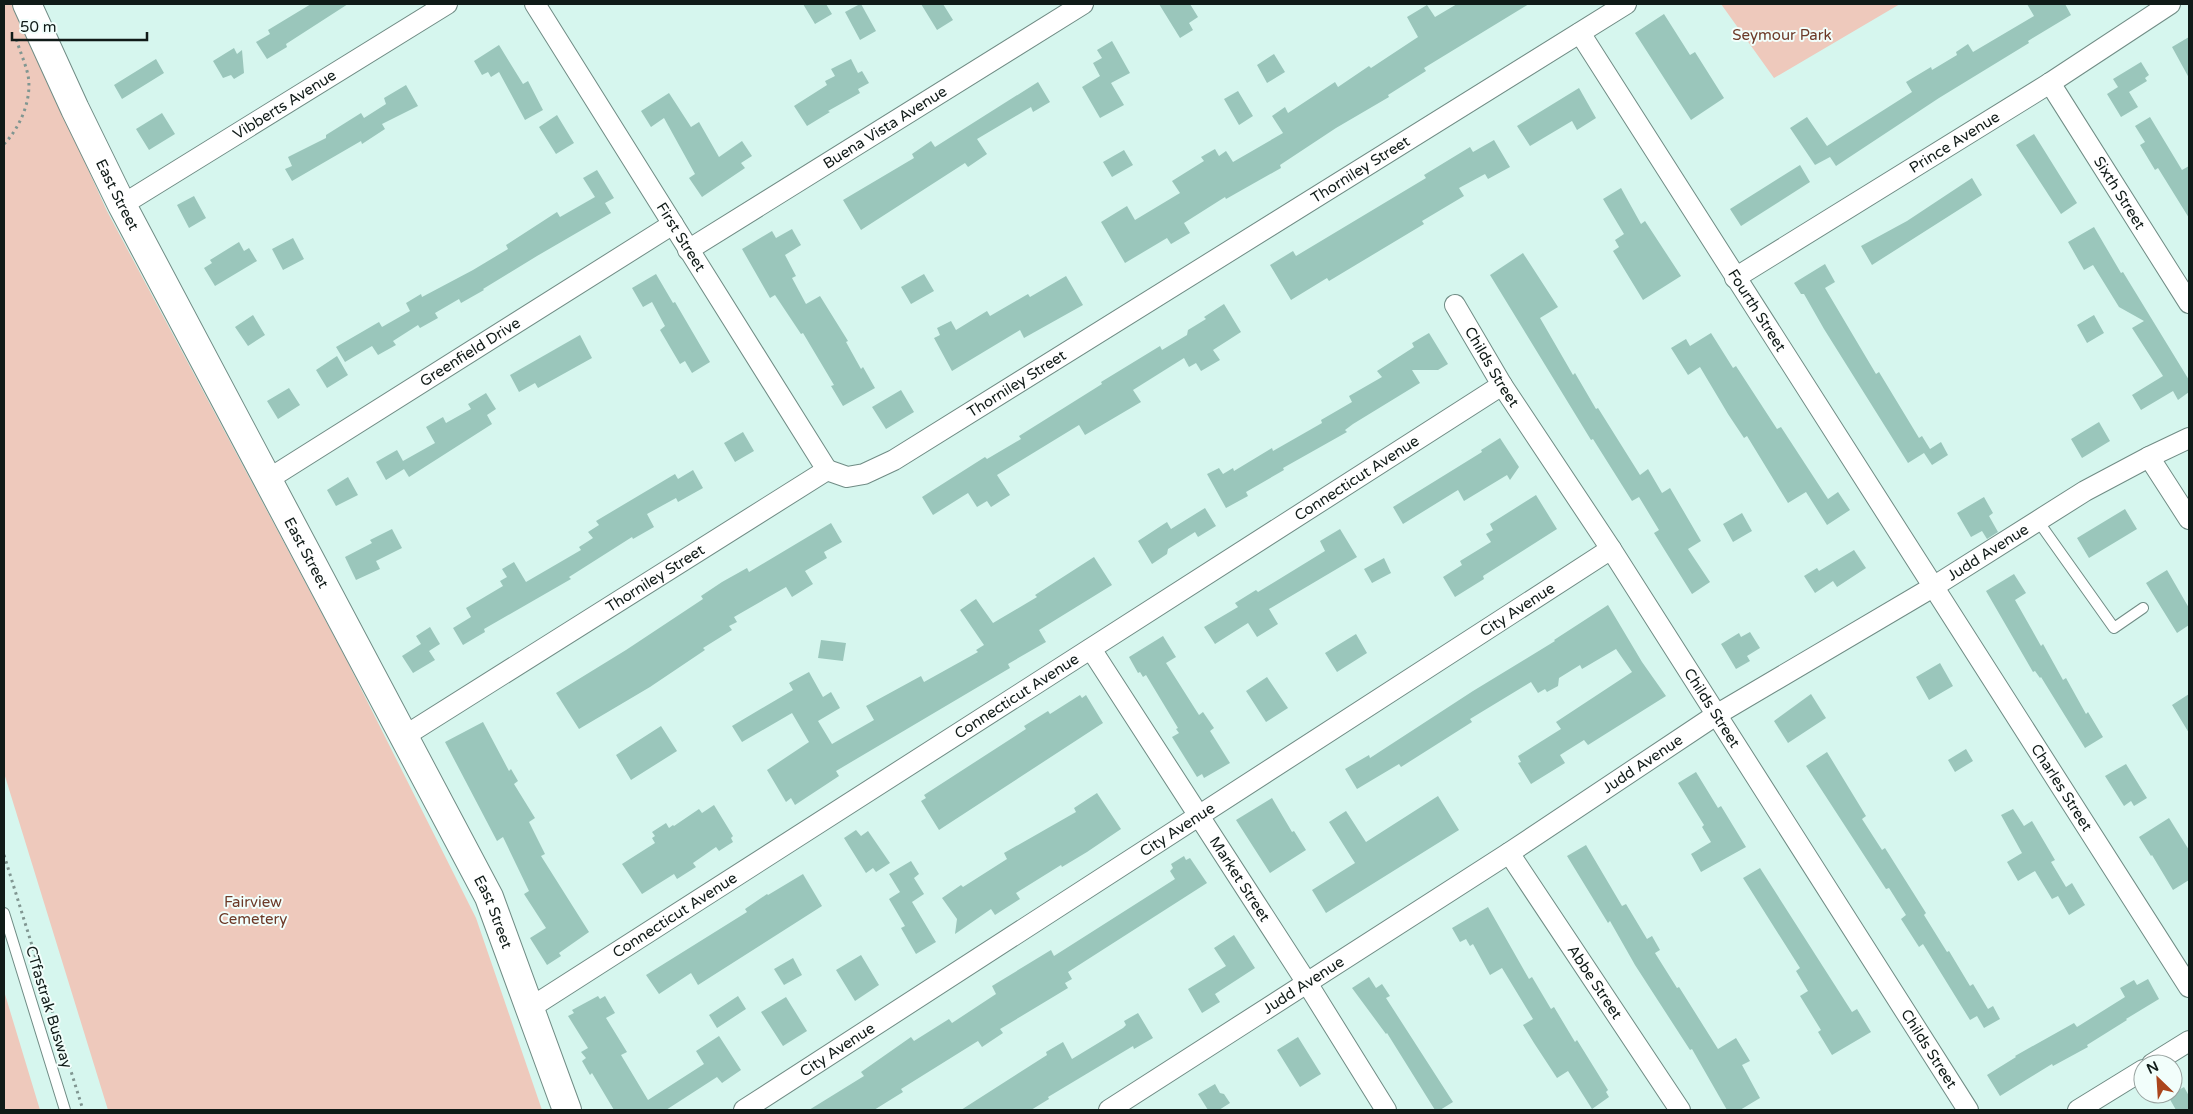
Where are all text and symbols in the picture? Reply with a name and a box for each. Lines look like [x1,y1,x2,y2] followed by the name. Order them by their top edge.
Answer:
[12,10,148,42] scale bar
[20,18,57,36] text: 50 m
[1732,26,1832,44] park label: Seymour Park
[230,66,339,143] street label: Vibberts Avenue
[820,82,950,173] street label: Buena Vista Avenue
[1906,108,2003,177] street label: Prince Avenue
[1308,132,1413,207] street label: Thorniley Street
[2090,153,2149,233] street label: Sixth Street
[92,156,143,234] street label: East Street
[653,199,710,275] street label: First Street
[1724,266,1790,355] street label: Fourth Street
[417,314,523,390] street label: Greenfield Drive
[1461,323,1523,411] street label: Childs Street
[964,346,1070,421] street label: Thorniley Street
[1291,432,1422,525] street label: Connecticut Avenue
[280,514,333,592] street label: East Street
[1944,520,2032,585] street label: Judd Avenue
[603,540,708,616] street label: Thorniley Street
[1476,579,1558,640] street label: City Avenue
[951,650,1082,743] street label: Connecticut Avenue
[1680,665,1744,751] street label: Childs Street
[1599,731,1686,797] street label: Judd Avenue
[2027,740,2096,835] street label: Charles Street
[1136,799,1218,860] street label: City Avenue
[1206,833,1274,925] street label: Market Street
[609,869,740,962] street label: Connecticut Avenue
[470,872,516,951] street label: East Street
[219,893,287,928] park label: Fairview Cemetery
[1564,942,1626,1023] street label: Abbe Street
[22,944,76,1070] street label: CTfastrak Busway
[1259,953,1347,1018] street label: Judd Avenue
[1897,1006,1961,1092] street label: Childs Street
[796,1019,878,1080] street label: City Avenue
[2133,1054,2183,1104] north arrow
[2144,1058,2161,1078] text: N

